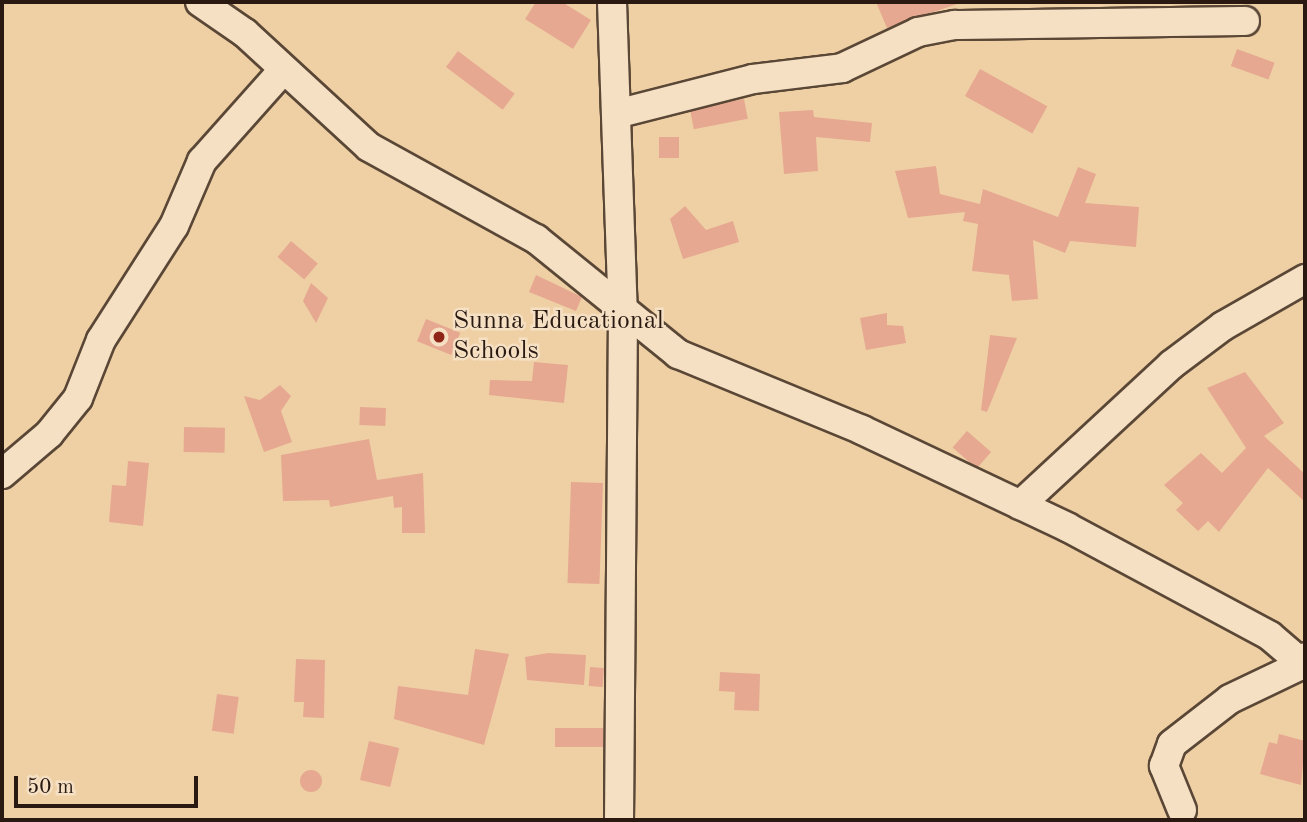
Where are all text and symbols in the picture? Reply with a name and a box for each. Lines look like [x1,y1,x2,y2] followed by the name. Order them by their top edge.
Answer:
[453,306,664,368] place label: Sunna Educational Schools
[431,329,447,345] marker: Sunna Educational Schools
[18,762,201,806] scale bar
[27,777,74,798] text: 50 m

